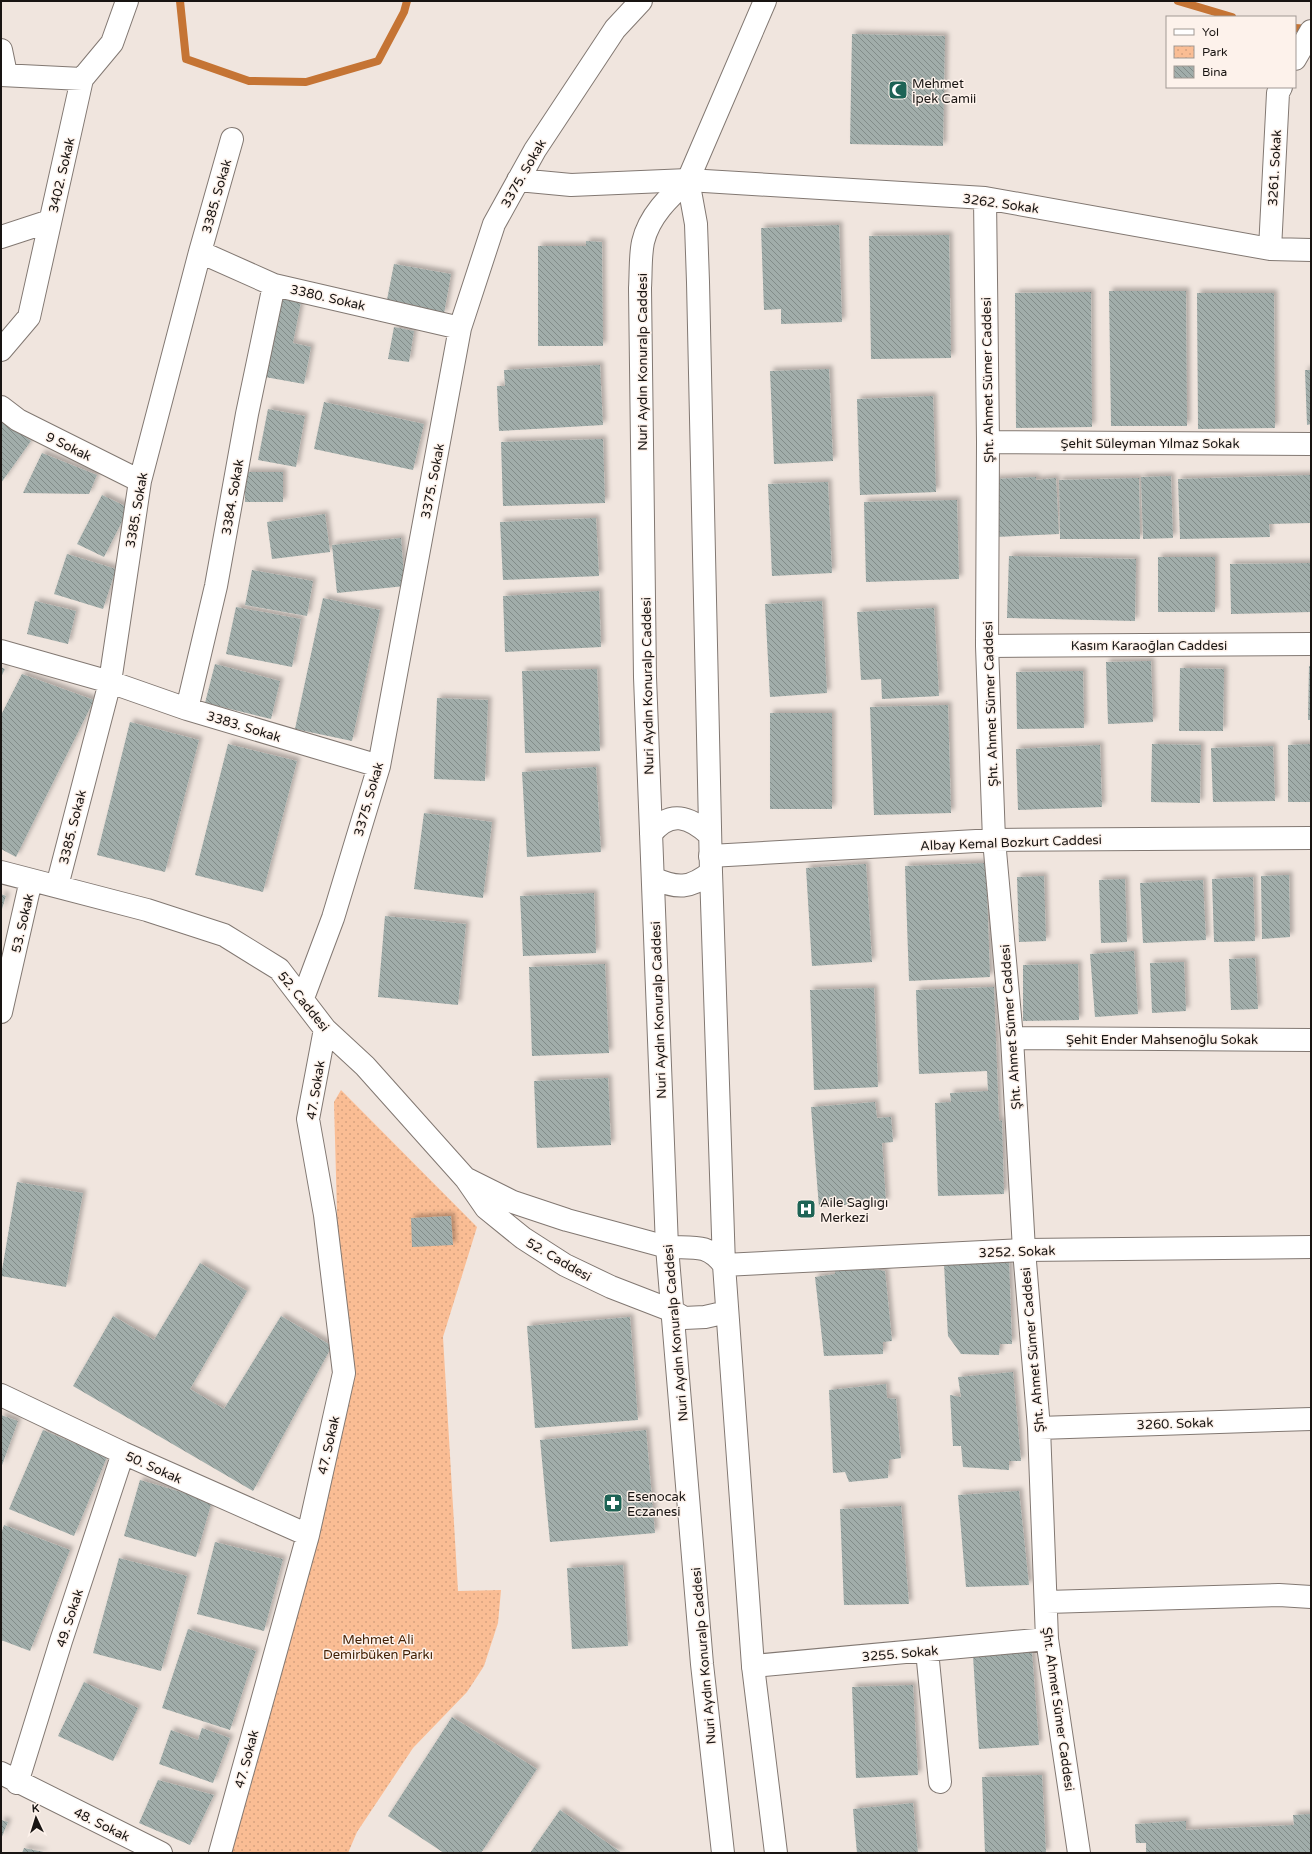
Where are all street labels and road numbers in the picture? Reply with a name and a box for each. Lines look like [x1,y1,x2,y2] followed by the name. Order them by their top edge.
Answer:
[1265,129,1285,207] street label: 3261. Sokak
[46,136,78,214] street label: 3402. Sokak
[498,136,550,211] street label: 3375. Sokak
[199,157,235,235] street label: 3385. Sokak
[962,191,1040,217] street label: 3262. Sokak
[635,273,651,451] street label: Nuri Aydın Konuralp Caddesi
[289,282,367,314] street label: 3380. Sokak
[979,297,997,463] street label: Şht. Ahmet Sümer Caddesi
[43,429,94,465] street label: 9 Sokak
[1061,436,1239,452] street label: Şehit Süleyman Yılmaz Sokak
[418,442,448,520] street label: 3375. Sokak
[218,458,248,536] street label: 3384. Sokak
[122,471,152,549] street label: 3385. Sokak
[638,597,658,775] street label: Nuri Aydın Konuralp Caddesi
[980,621,1002,787] street label: Şht. Ahmet Sümer Caddesi
[1071,638,1227,654] street label: Kasım Karaoğlan Caddesi
[205,708,283,746] street label: 3383. Sokak
[351,760,387,838] street label: 3375. Sokak
[56,788,90,866] street label: 3385. Sokak
[920,832,1102,854] street label: Albay Kemal Bozkurt Caddesi
[8,892,38,954] street label: 53. Sokak
[648,921,670,1099] street label: Nuri Aydın Konuralp Caddesi
[997,944,1025,1110] street label: Şht. Ahmet Sümer Caddesi
[274,968,332,1035] street label: 52. Caddesi
[1066,1032,1258,1048] street label: Şehit Ender Mahsenoğlu Sokak
[303,1059,329,1121] street label: 47. Sokak
[523,1235,594,1285] street label: 52. Caddesi
[978,1243,1056,1261] street label: 3252. Sokak
[660,1244,692,1422] street label: Nuri Aydın Konuralp Caddesi
[1018,1267,1048,1433] street label: Şht. Ahmet Sümer Caddesi
[314,1414,343,1476] street label: 47. Sokak
[1136,1415,1214,1433] street label: 3260. Sokak
[123,1448,184,1487] street label: 50. Sokak
[688,1567,720,1745] street label: Nuri Aydın Konuralp Caddesi
[53,1587,87,1649] street label: 49. Sokak
[1039,1626,1077,1792] street label: Şht. Ahmet Sümer Caddesi
[861,1643,939,1665] street label: 3255. Sokak
[232,1728,262,1790] street label: 47. Sokak
[71,1804,132,1845] street label: 48. Sokak

